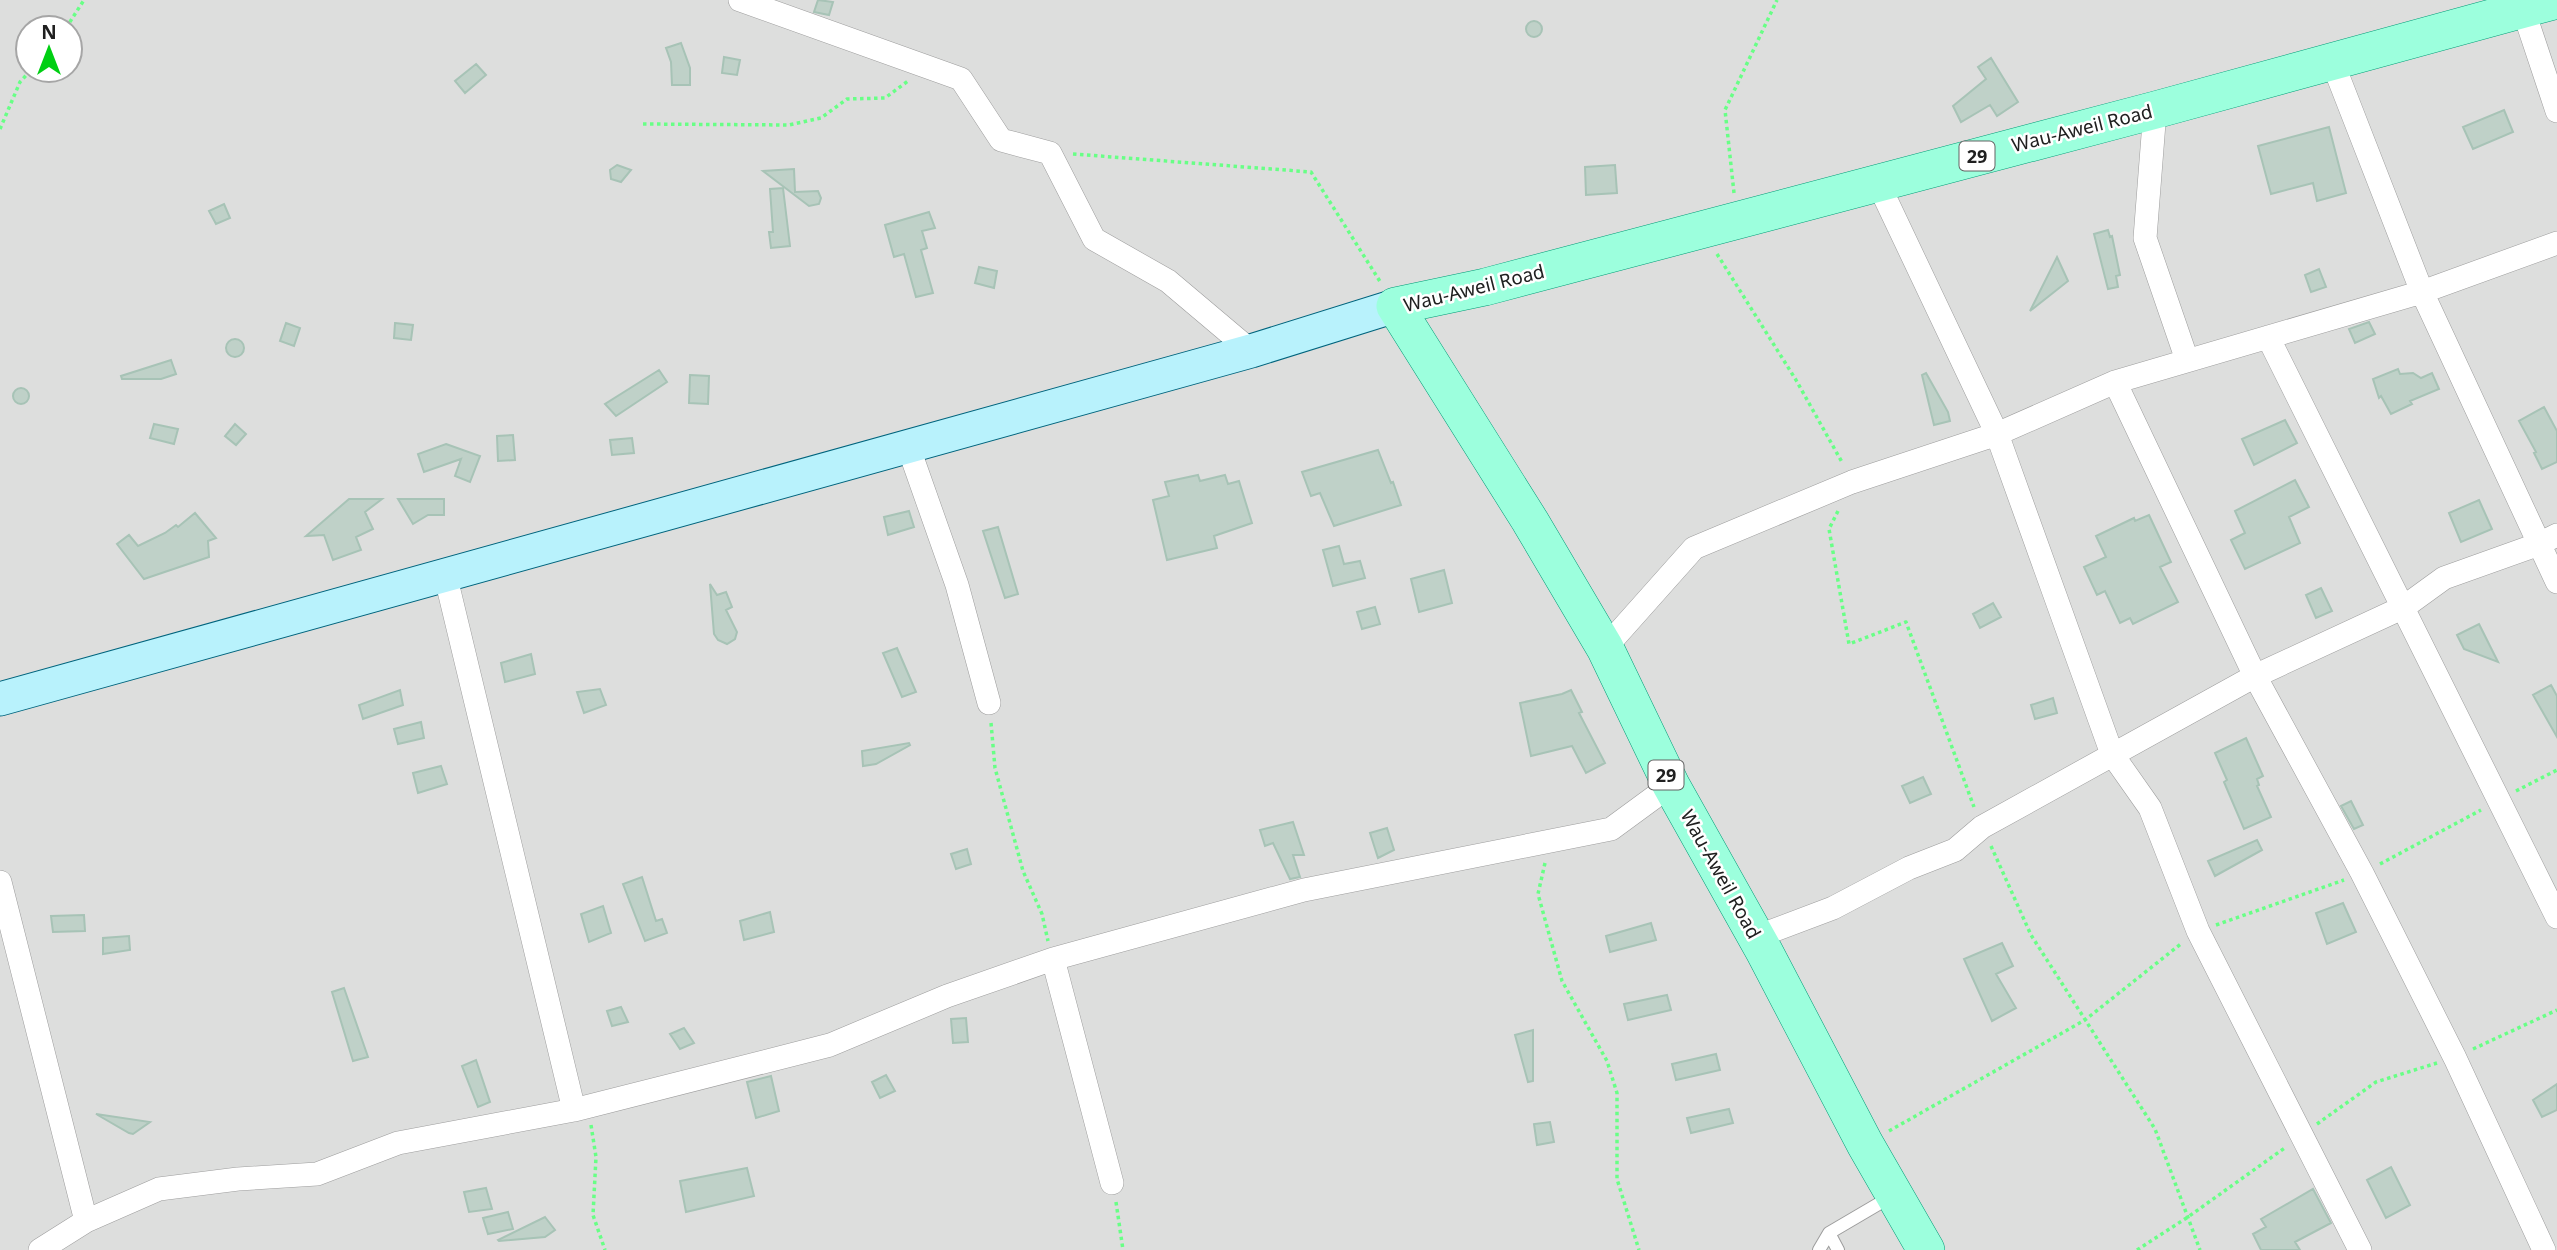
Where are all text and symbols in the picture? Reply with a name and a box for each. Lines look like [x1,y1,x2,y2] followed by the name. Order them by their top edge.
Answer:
[14,14,84,84] north arrow
[41,19,57,45] text: N
[2009,98,2155,158] street label: Wau-Aweil Road
[1960,141,1994,170] road number: 29
[1401,258,1547,318] street label: Wau-Aweil Road
[1648,760,1684,790] road number: 29
[1675,805,1767,943] street label: Wau-Aweil Road

